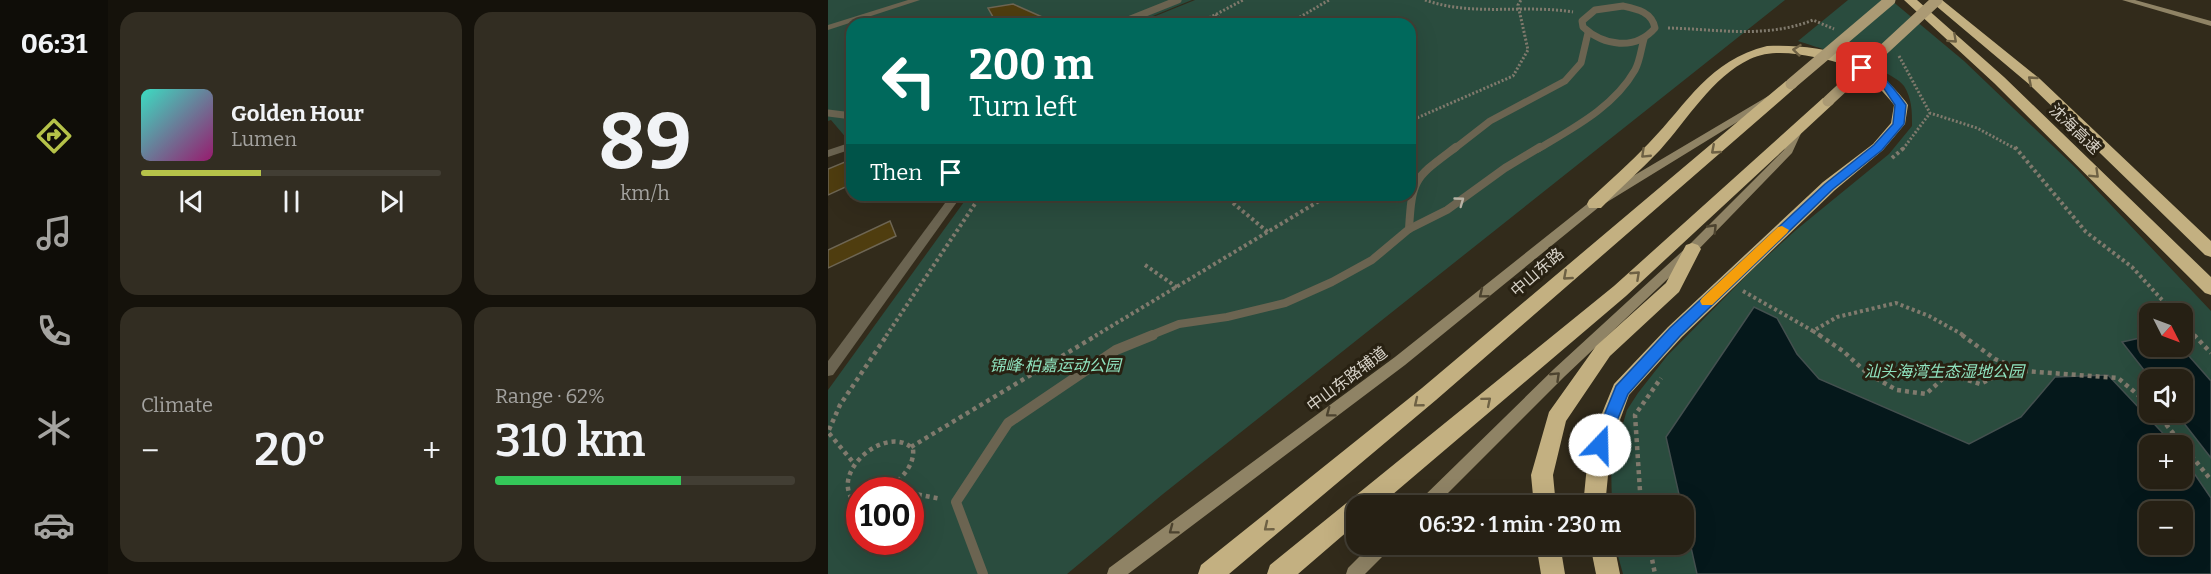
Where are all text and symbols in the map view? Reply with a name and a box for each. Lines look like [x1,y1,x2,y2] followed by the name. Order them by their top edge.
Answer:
[21,28,87,60] text: 06:31
[1946,32,1957,43] one-way arrow
[969,40,1094,90] text: 200 m
[870,42,948,120] icon: left
[1836,42,1887,93] pin
[1793,44,1802,57] one-way arrow
[1845,51,1878,84] icon: arrive
[2028,77,2039,88] one-way arrow
[969,91,1077,123] text: Turn left
[598,95,692,189] text: 89
[231,100,364,127] text: Golden Hour
[2045,100,2105,158] street label: 沈海高速
[33,115,75,157] icon: directions
[231,127,297,151] text: Lumen
[1711,143,1722,154] one-way arrow
[1642,147,1653,158] one-way arrow
[934,156,967,189] icon: arrive
[870,159,922,186] text: Then
[2087,166,2098,177] one-way arrow
[620,181,670,205] text: km/h
[175,185,208,218] icon: previous
[275,185,308,218] icon: pause
[375,185,408,218] icon: next
[1454,197,1465,208] one-way arrow
[33,212,75,254] icon: music
[1706,225,1717,235] one-way arrow
[1507,244,1567,300] street label: 中山东路
[1563,269,1574,280] one-way arrow
[1630,271,1640,282] one-way arrow
[1479,286,1490,297] one-way arrow
[2139,303,2193,357] north arrow
[2139,303,2193,555] map controls
[33,310,75,352] icon: phone
[1303,343,1391,415] street label: 中山东路辅道
[989,356,1123,375] park label: 锦峰·柏嘉运动公园
[1864,362,2026,381] park label: 汕头海湾生态湿地公园
[2139,369,2193,423] button: sound
[1548,373,1559,384] one-way arrow
[495,384,605,408] text: Range · 62%
[141,393,213,417] text: Climate
[1414,396,1425,407] one-way arrow
[1480,397,1491,408] one-way arrow
[1325,406,1336,417] one-way arrow
[33,407,75,449] icon: climate
[1568,413,1632,477] position arrow
[495,414,646,468] text: 310 km
[254,423,327,477] text: 20°
[141,431,159,471] text: −
[422,431,441,471] text: +
[2139,435,2193,489] button: +
[846,477,924,555] speed limit sign: 100
[2139,501,2193,555] button: −
[33,504,75,546] icon: car
[1419,511,1621,538] text: 06:32 · 1 min · 230 m
[1263,519,1274,530] one-way arrow
[1169,523,1180,534] one-way arrow

